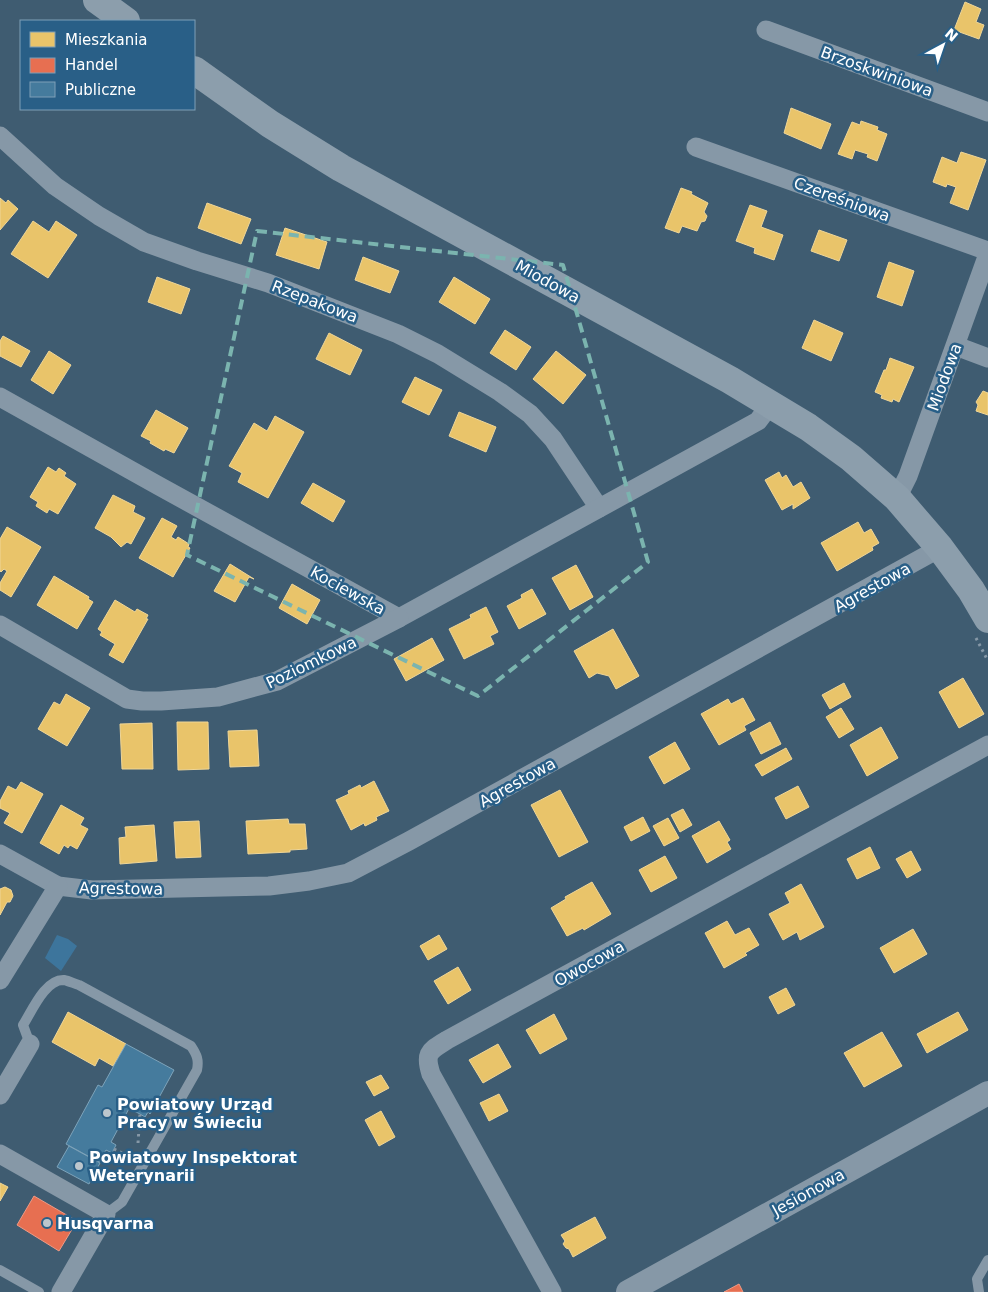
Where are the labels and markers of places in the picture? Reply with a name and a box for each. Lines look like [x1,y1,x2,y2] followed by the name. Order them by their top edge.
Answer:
[117,1095,273,1132] place label: Powiatowy Urząd Pracy w Świeciu
[101,1107,113,1119] marker: Powiatowy Urząd Pracy w Świeciu
[89,1148,297,1185] place label: Powiatowy Inspektorat Weterynarii
[73,1160,85,1172] marker: Powiatowy Inspektorat Weterynarii
[57,1214,154,1233] place label: Husqvarna
[41,1217,53,1229] marker: Husqvarna

